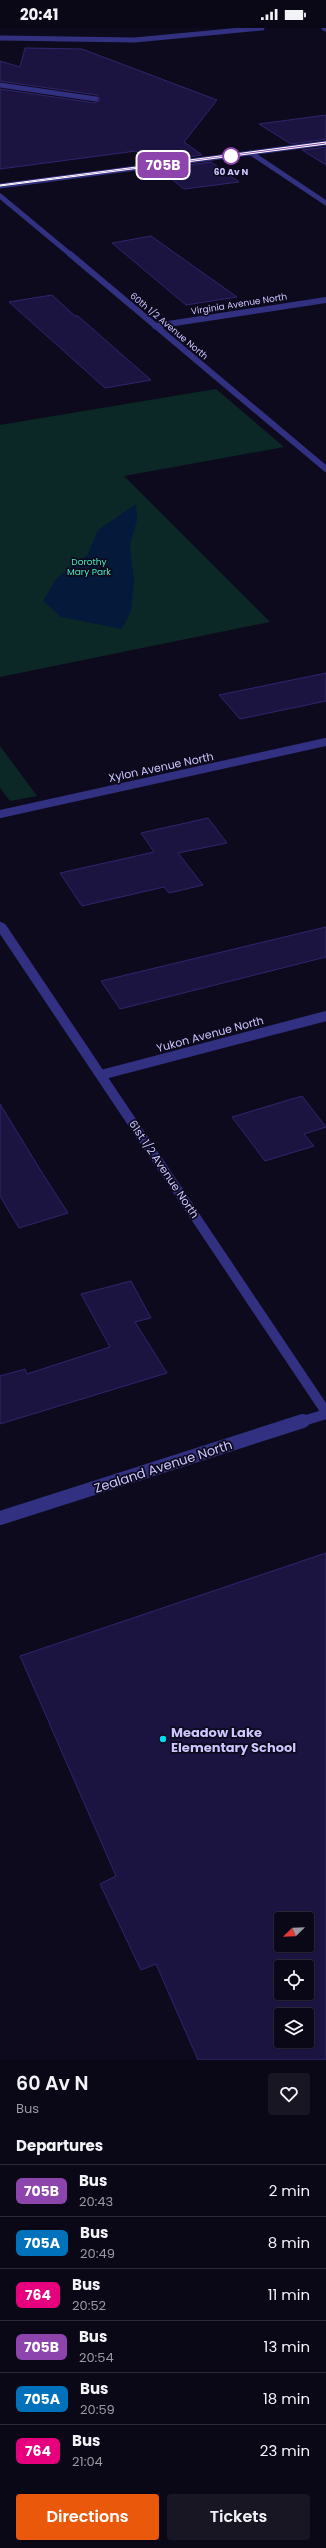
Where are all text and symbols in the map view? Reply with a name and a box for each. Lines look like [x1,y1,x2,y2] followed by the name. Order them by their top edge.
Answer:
[20,4,58,25] text: 20:41
[222,147,240,165] marker: 60 Av N
[135,152,191,178] line badge: 705B
[146,155,180,175] text: 705B
[214,166,248,178] place label: 60 Av N
[128,290,211,362] street label: 60th 1/2 Avenue North
[190,290,288,318] street label: Virginia Avenue North
[67,556,111,578] park label: Dorothy Mary Park
[107,748,215,786] street label: Xylon Avenue North
[155,1012,265,1056] street label: Yukon Avenue North
[125,1117,203,1221] street label: 61st 1/2 Avenue North
[92,1435,235,1498] street label: Zealand Avenue North
[171,1723,296,1757] place label: Meadow Lake Elementary School
[158,1734,168,1744] marker: Meadow Lake Elementary School
[274,1912,314,1952] north arrow
[274,1912,314,2048] map controls
[274,1960,314,2000] button: locate
[274,2008,314,2048] button: layers
[16,2070,88,2097] text: 60 Av N
[268,2073,310,2115] button: heart
[16,2099,39,2118] text: Bus
[16,2135,103,2156] text: Departures
[79,2170,107,2191] text: Bus
[269,2180,310,2201] text: 2 min
[24,2181,59,2201] text: 705B
[79,2192,113,2211] text: 20:43
[80,2222,108,2243] text: Bus
[268,2232,310,2253] text: 8 min
[24,2233,60,2253] text: 705A
[80,2244,115,2263] text: 20:49
[72,2274,100,2295] text: Bus
[268,2284,310,2305] text: 11 min
[25,2285,51,2305] text: 764
[72,2296,106,2315] text: 20:52
[79,2326,107,2347] text: Bus
[264,2336,310,2357] text: 13 min
[24,2337,59,2357] text: 705B
[79,2348,114,2367] text: 20:54
[80,2378,108,2399] text: Bus
[263,2388,310,2409] text: 18 min
[24,2389,60,2409] text: 705A
[80,2400,115,2419] text: 20:59
[72,2430,100,2451] text: Bus
[260,2440,310,2461] text: 23 min
[25,2441,51,2461] text: 764
[72,2452,103,2471] text: 21:04
[16,2494,159,2540] button: Directions
[167,2494,310,2540] button: Tickets

